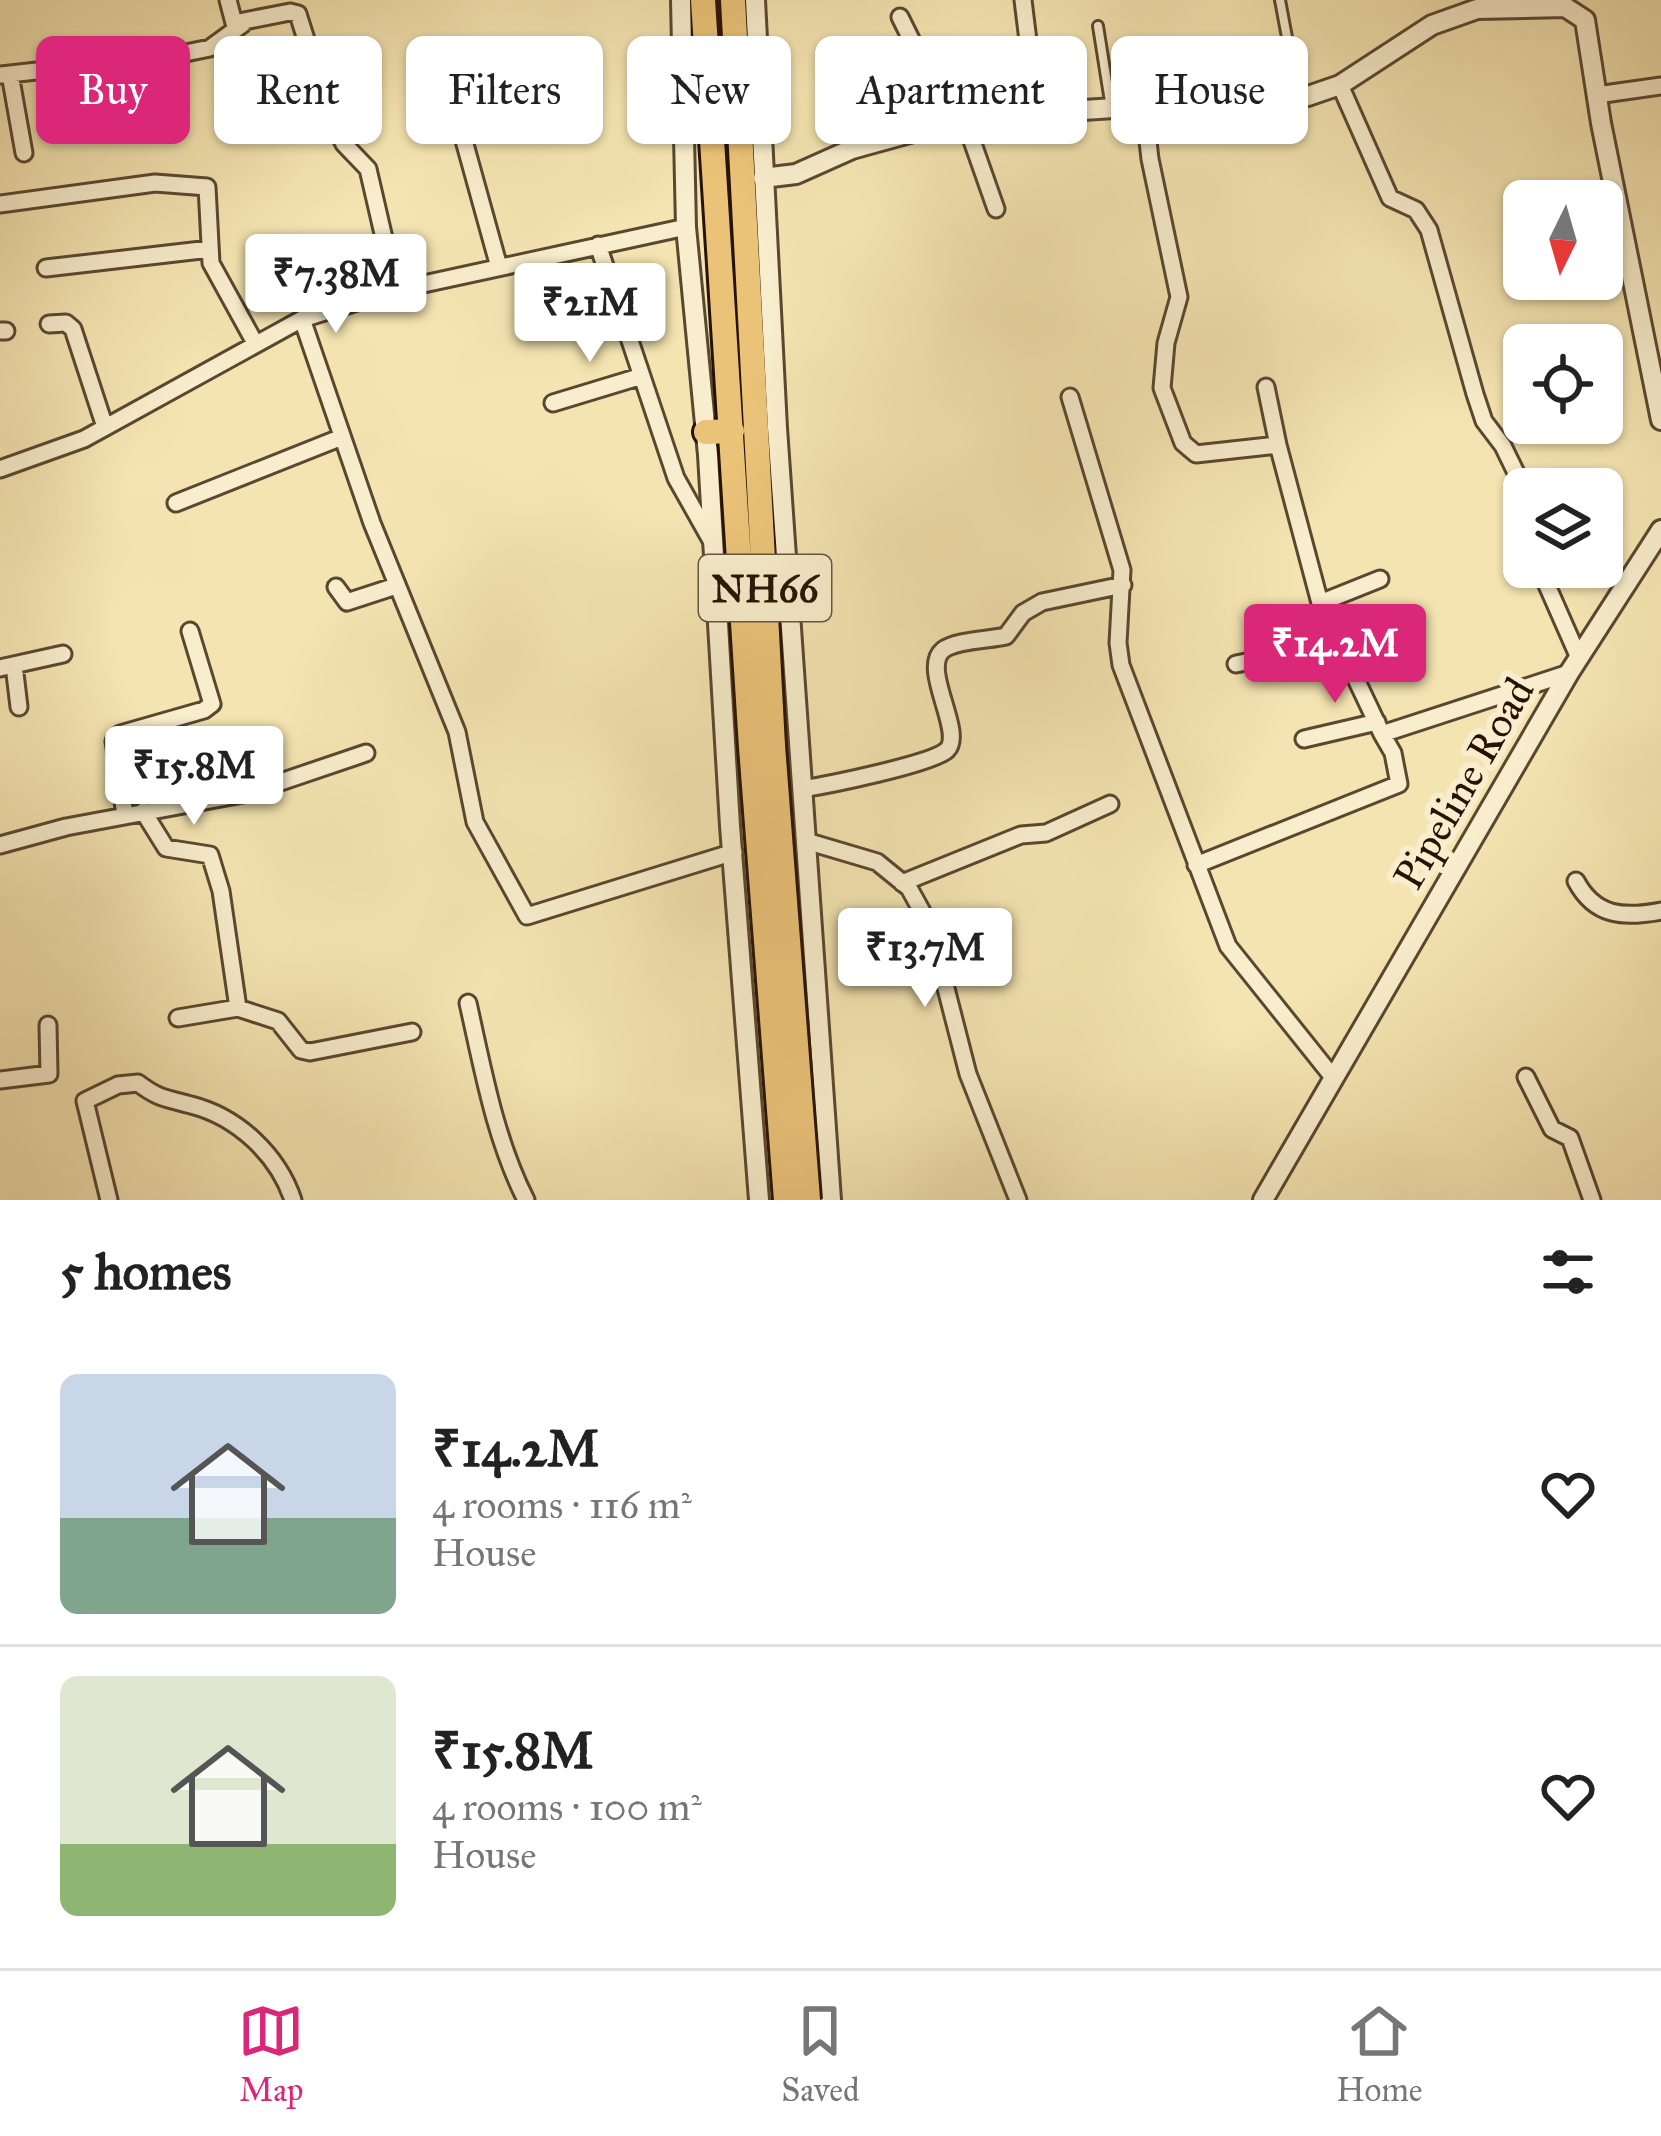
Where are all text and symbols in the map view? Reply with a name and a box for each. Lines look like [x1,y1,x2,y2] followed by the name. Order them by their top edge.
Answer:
[36,36,190,144] chip: Buy
[214,36,382,144] chip: Rent
[406,36,603,144] chip: Filters
[627,36,791,144] chip: New
[815,36,1087,144] chip: Apartment
[1111,36,1308,144] chip: House
[1503,180,1623,300] north arrow
[1503,180,1623,588] map controls
[238,234,434,336] pin: ₹7.38M
[272,249,400,297] text: ₹7.38M
[519,263,661,365] pin: ₹21M
[541,278,639,326] text: ₹21M
[1503,324,1623,444] button: locate
[1503,468,1623,588] button: layers
[699,555,831,621] road number: NH66
[1237,604,1433,706] pin: ₹14.2M
[1271,619,1399,667] text: ₹14.2M
[1382,668,1545,899] street label: Pipeline Road
[96,726,292,828] pin: ₹15.8M
[132,741,256,789] text: ₹15.8M
[827,908,1023,1010] pin: ₹13.7M
[865,923,985,971] text: ₹13.7M
[1535,1239,1601,1305] icon: filters
[60,1241,231,1303] text: 5 homes
[432,1418,599,1480] text: ₹14.2M
[156,1422,300,1566] icon: home
[1535,1461,1601,1527] icon: heart
[432,1481,692,1529] text: 4 rooms · 116 m²
[432,1529,536,1577] text: House
[432,1720,594,1782] text: ₹15.8M
[156,1724,300,1868] icon: home
[1535,1763,1601,1829] icon: heart
[432,1783,702,1831] text: 4 rooms · 100 m²
[432,1831,536,1879] text: House
[238,1998,304,2110] tab: Map
[781,1998,860,2110] tab: Saved
[1336,1998,1423,2110] tab: Home

